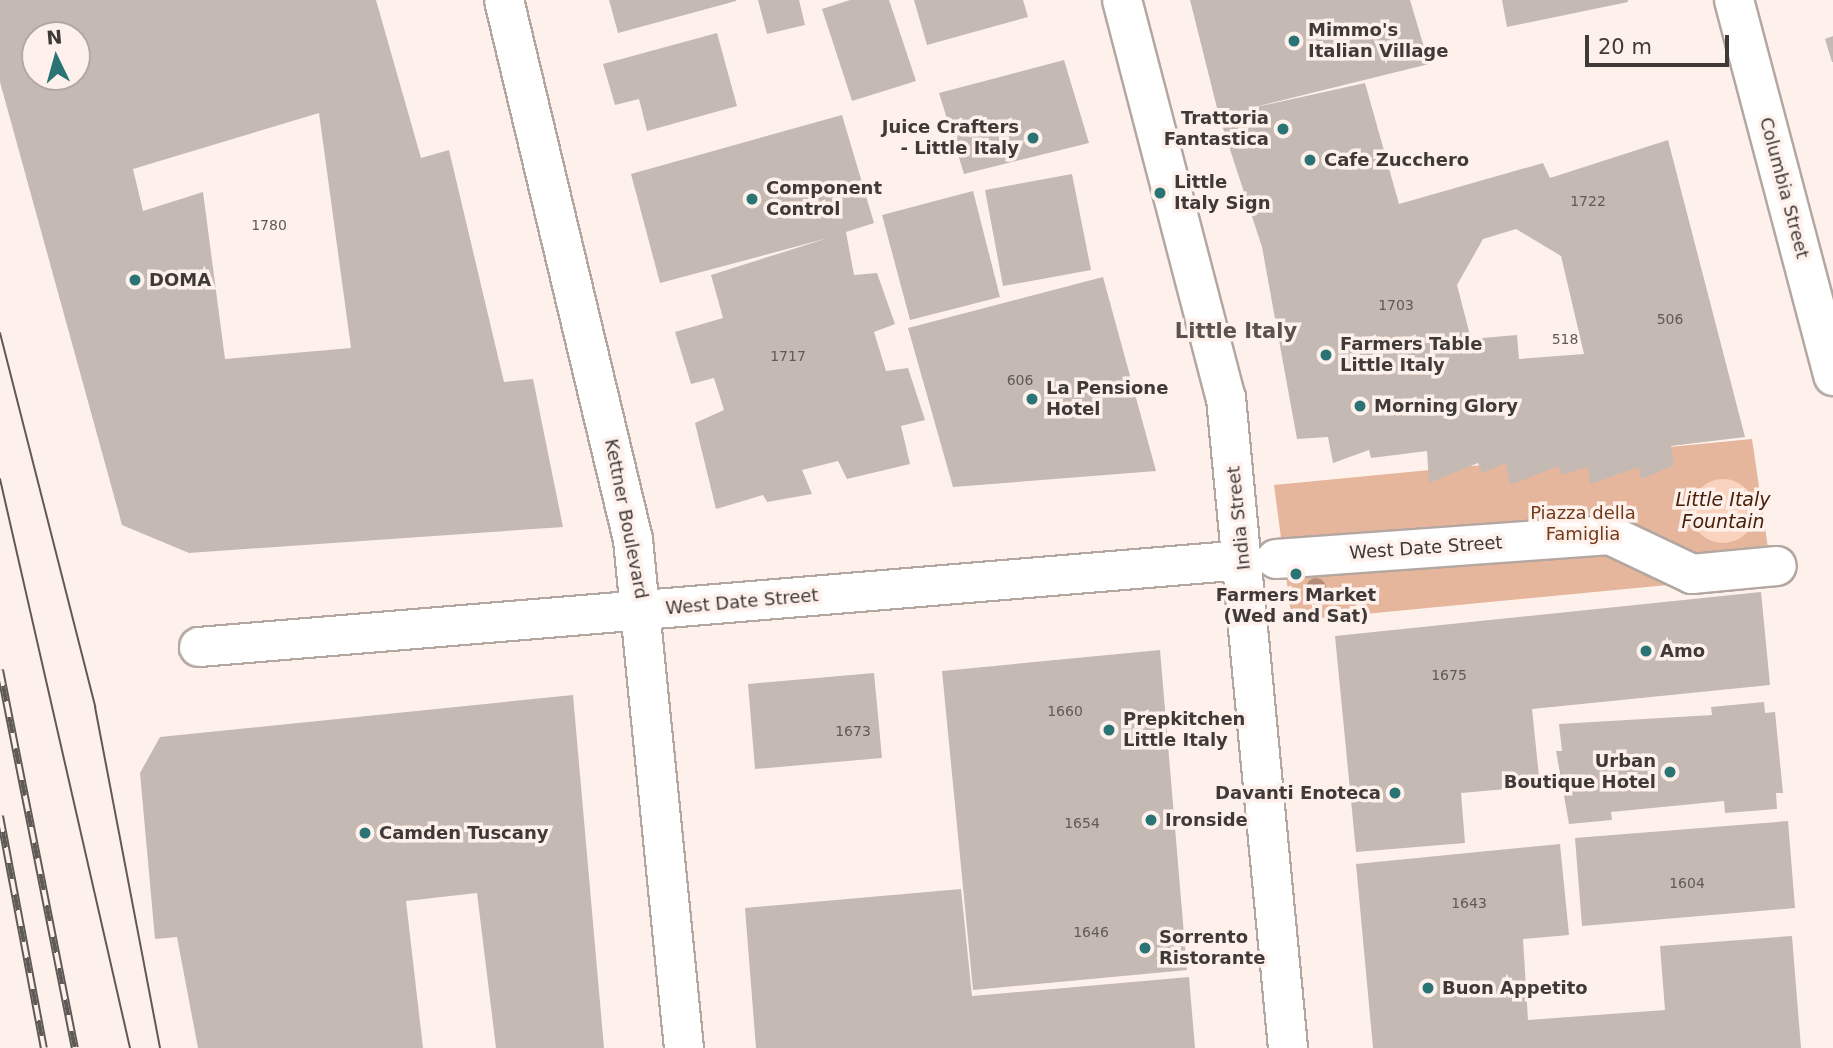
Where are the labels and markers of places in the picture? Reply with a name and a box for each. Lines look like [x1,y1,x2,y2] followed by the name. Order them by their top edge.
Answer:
[1308,20,1448,62] place label: Mimmo's Italian Village
[1286,33,1302,49] marker: Mimmo's Italian Village
[1164,108,1269,150] place label: Trattoria Fantastica
[882,117,1019,160] place label: Juice Crafters - Little Italy
[1275,121,1291,137] marker: Trattoria Fantastica
[1025,130,1041,146] marker: Juice Crafters - Little Italy
[1324,149,1469,171] place label: Cafe Zucchero
[1302,152,1318,168] marker: Cafe Zucchero
[1174,172,1270,214] place label: Little Italy Sign
[766,178,882,220] place label: Component Control
[1152,185,1168,201] marker: Little Italy Sign
[744,191,760,207] marker: Component Control
[149,269,211,291] place label: DOMA
[127,272,143,288] marker: DOMA
[1340,334,1482,376] place label: Farmers Table Little Italy
[1318,347,1334,363] marker: Farmers Table Little Italy
[1046,378,1168,420] place label: La Pensione Hotel
[1024,391,1040,407] marker: La Pensione Hotel
[1374,395,1518,417] place label: Morning Glory
[1352,398,1368,414] marker: Morning Glory
[1288,566,1304,582] marker: Farmers Market (Wed and Sat)
[1216,585,1376,628] place label: Farmers Market (Wed and Sat)
[1660,640,1705,662] place label: Amo
[1638,643,1654,659] marker: Amo
[1123,709,1245,752] place label: Prepkitchen Little Italy
[1101,722,1117,738] marker: Prepkitchen Little Italy
[1504,751,1656,794] place label: Urban Boutique Hotel
[1662,764,1678,780] marker: Urban Boutique Hotel
[1215,782,1381,804] place label: Davanti Enoteca
[1387,785,1403,801] marker: Davanti Enoteca
[1165,809,1248,831] place label: Ironside
[1143,812,1159,828] marker: Ironside
[379,822,548,844] place label: Camden Tuscany
[357,825,373,841] marker: Camden Tuscany
[1159,927,1265,970] place label: Sorrento Ristorante
[1137,940,1153,956] marker: Sorrento Ristorante
[1442,977,1588,999] place label: Buon Appetito
[1420,980,1436,996] marker: Buon Appetito

